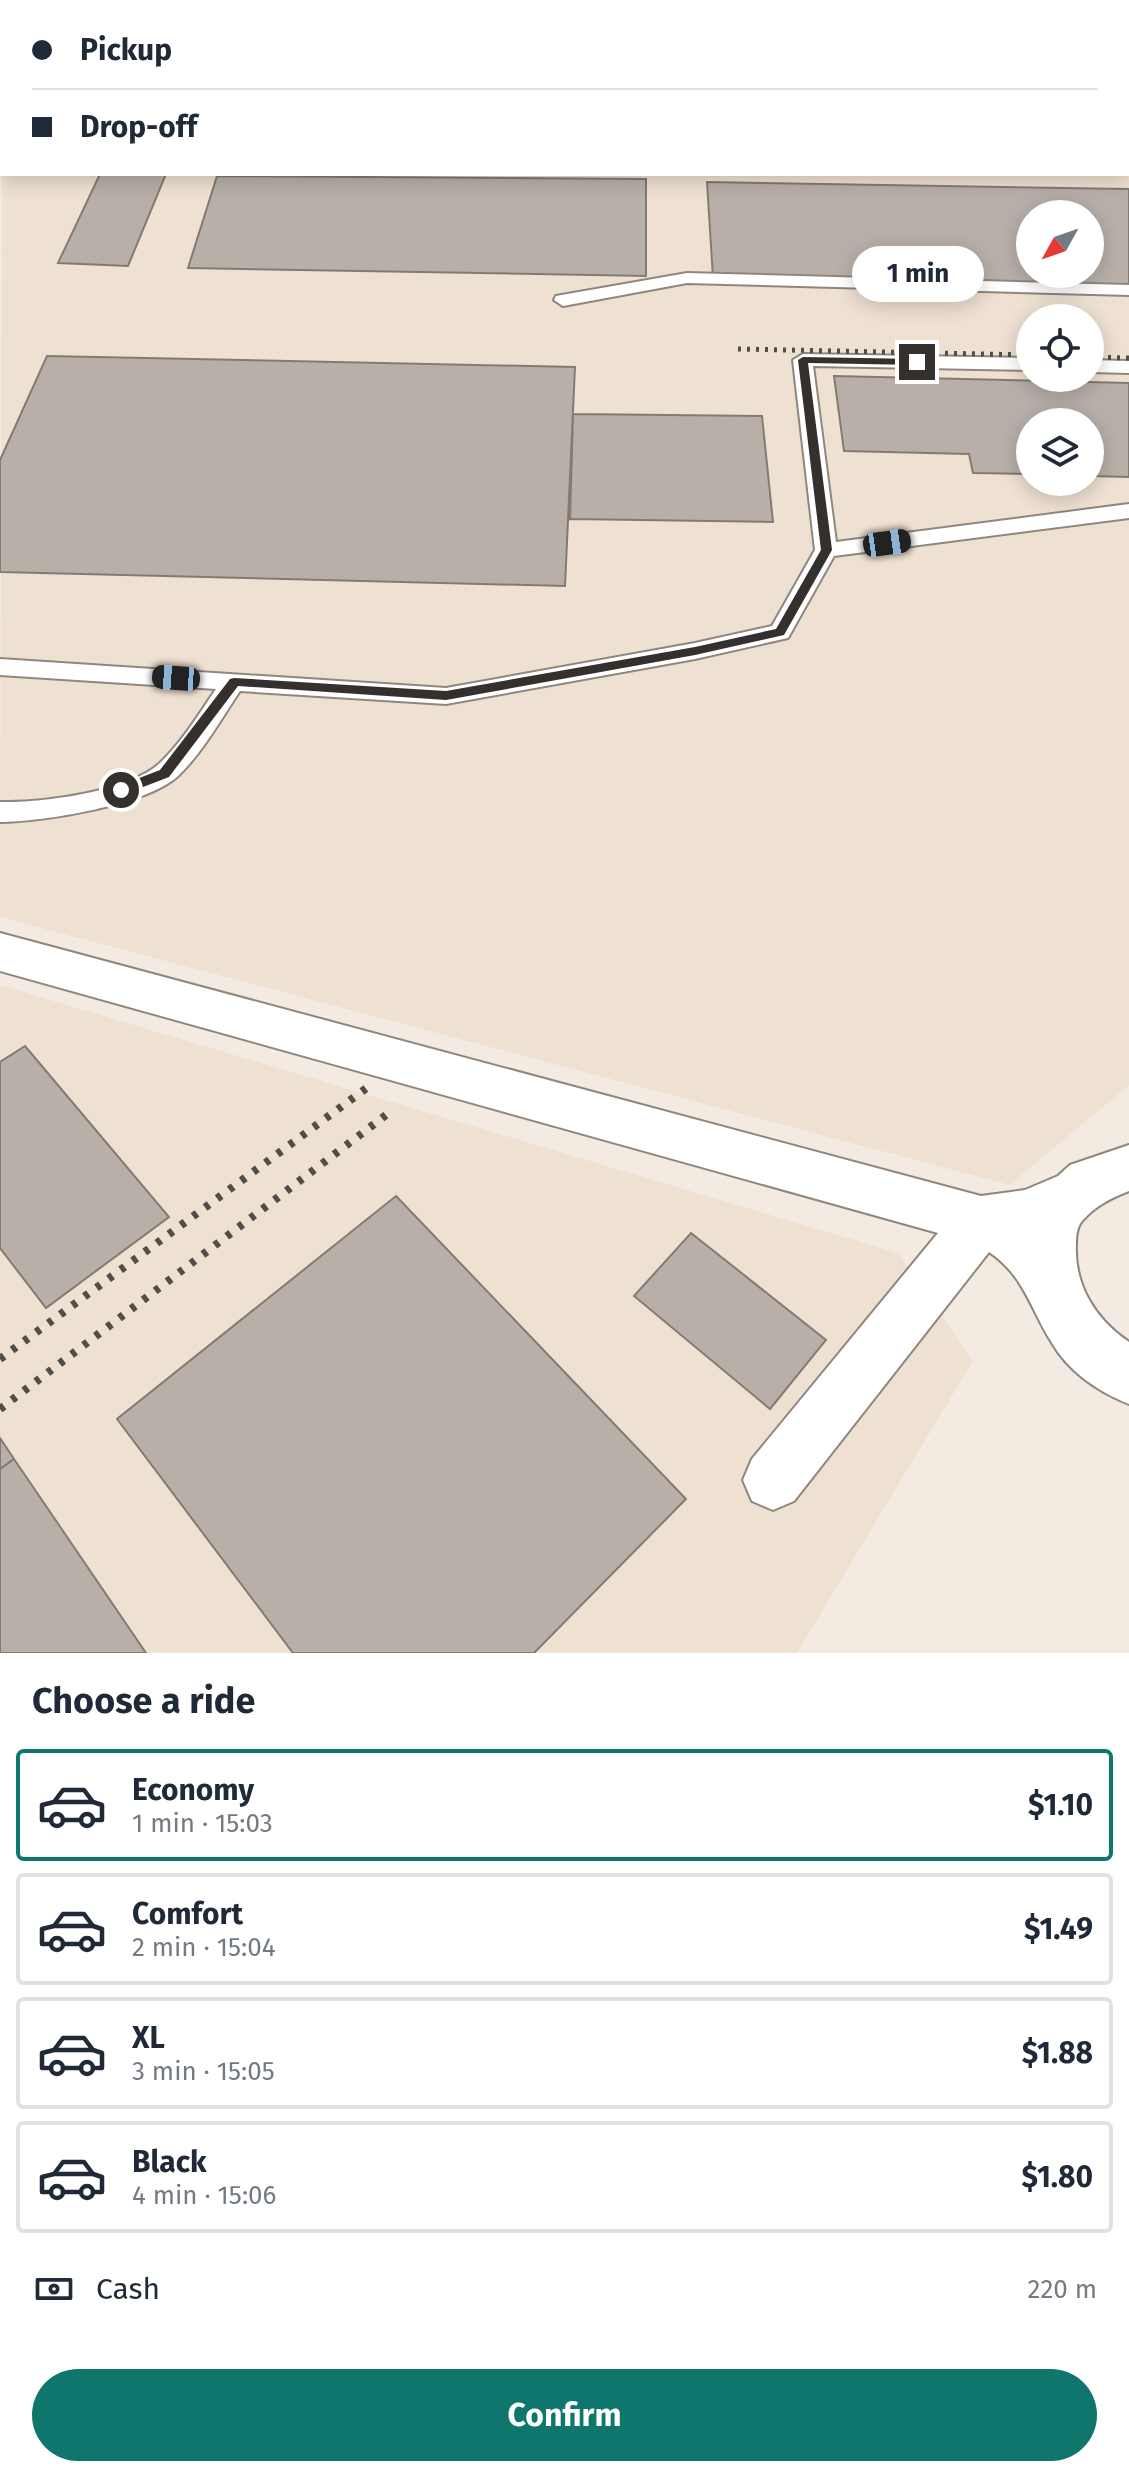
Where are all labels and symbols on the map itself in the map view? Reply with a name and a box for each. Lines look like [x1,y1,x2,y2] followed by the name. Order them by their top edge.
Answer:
[1016,200,1104,288] north arrow
[851,246,983,302] callout: 1 min
[899,344,935,380] route end
[862,528,912,558] car
[151,664,201,692] car
[103,772,139,808] route start

